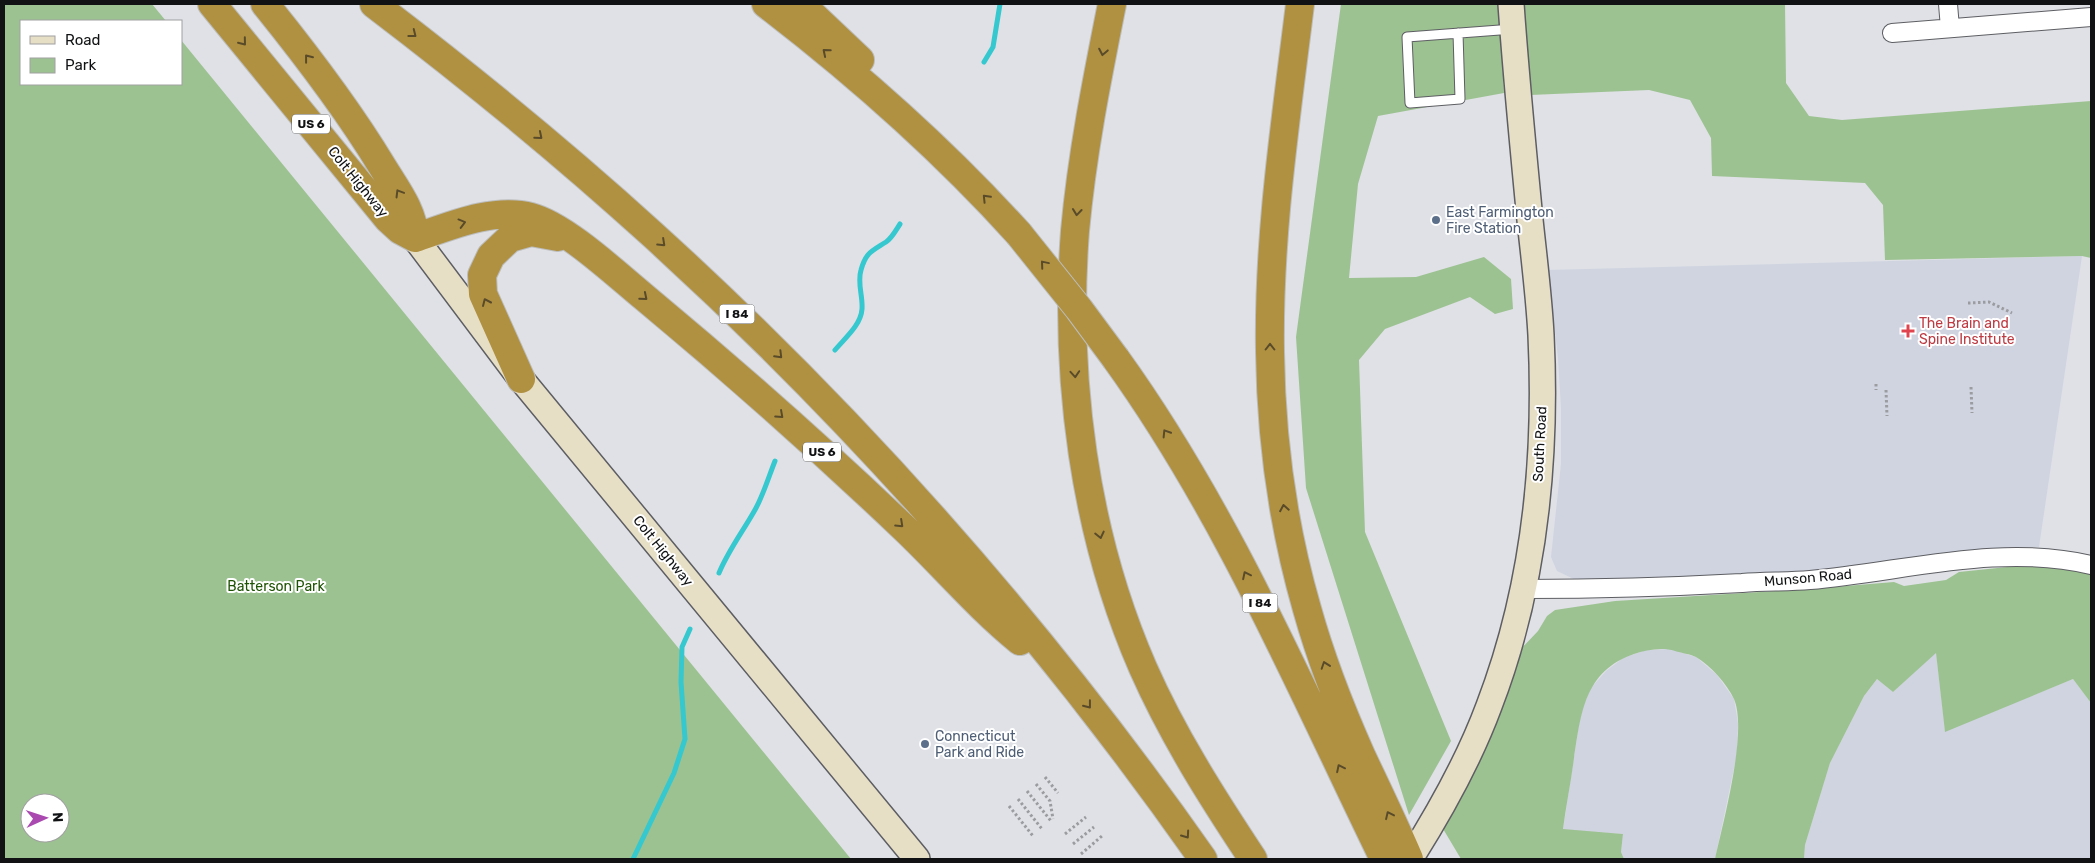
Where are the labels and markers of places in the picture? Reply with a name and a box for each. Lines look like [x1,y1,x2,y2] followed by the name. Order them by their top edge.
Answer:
[1446,204,1554,237] place label: East Farmington Fire Station
[1430,214,1442,226] marker: East Farmington Fire Station
[1919,315,2015,348] place label: The Brain and Spine Institute
[1901,324,1915,338] marker: The Brain and Spine Institute
[935,728,1024,761] place label: Connecticut Park and Ride
[919,738,931,750] marker: Connecticut Park and Ride

